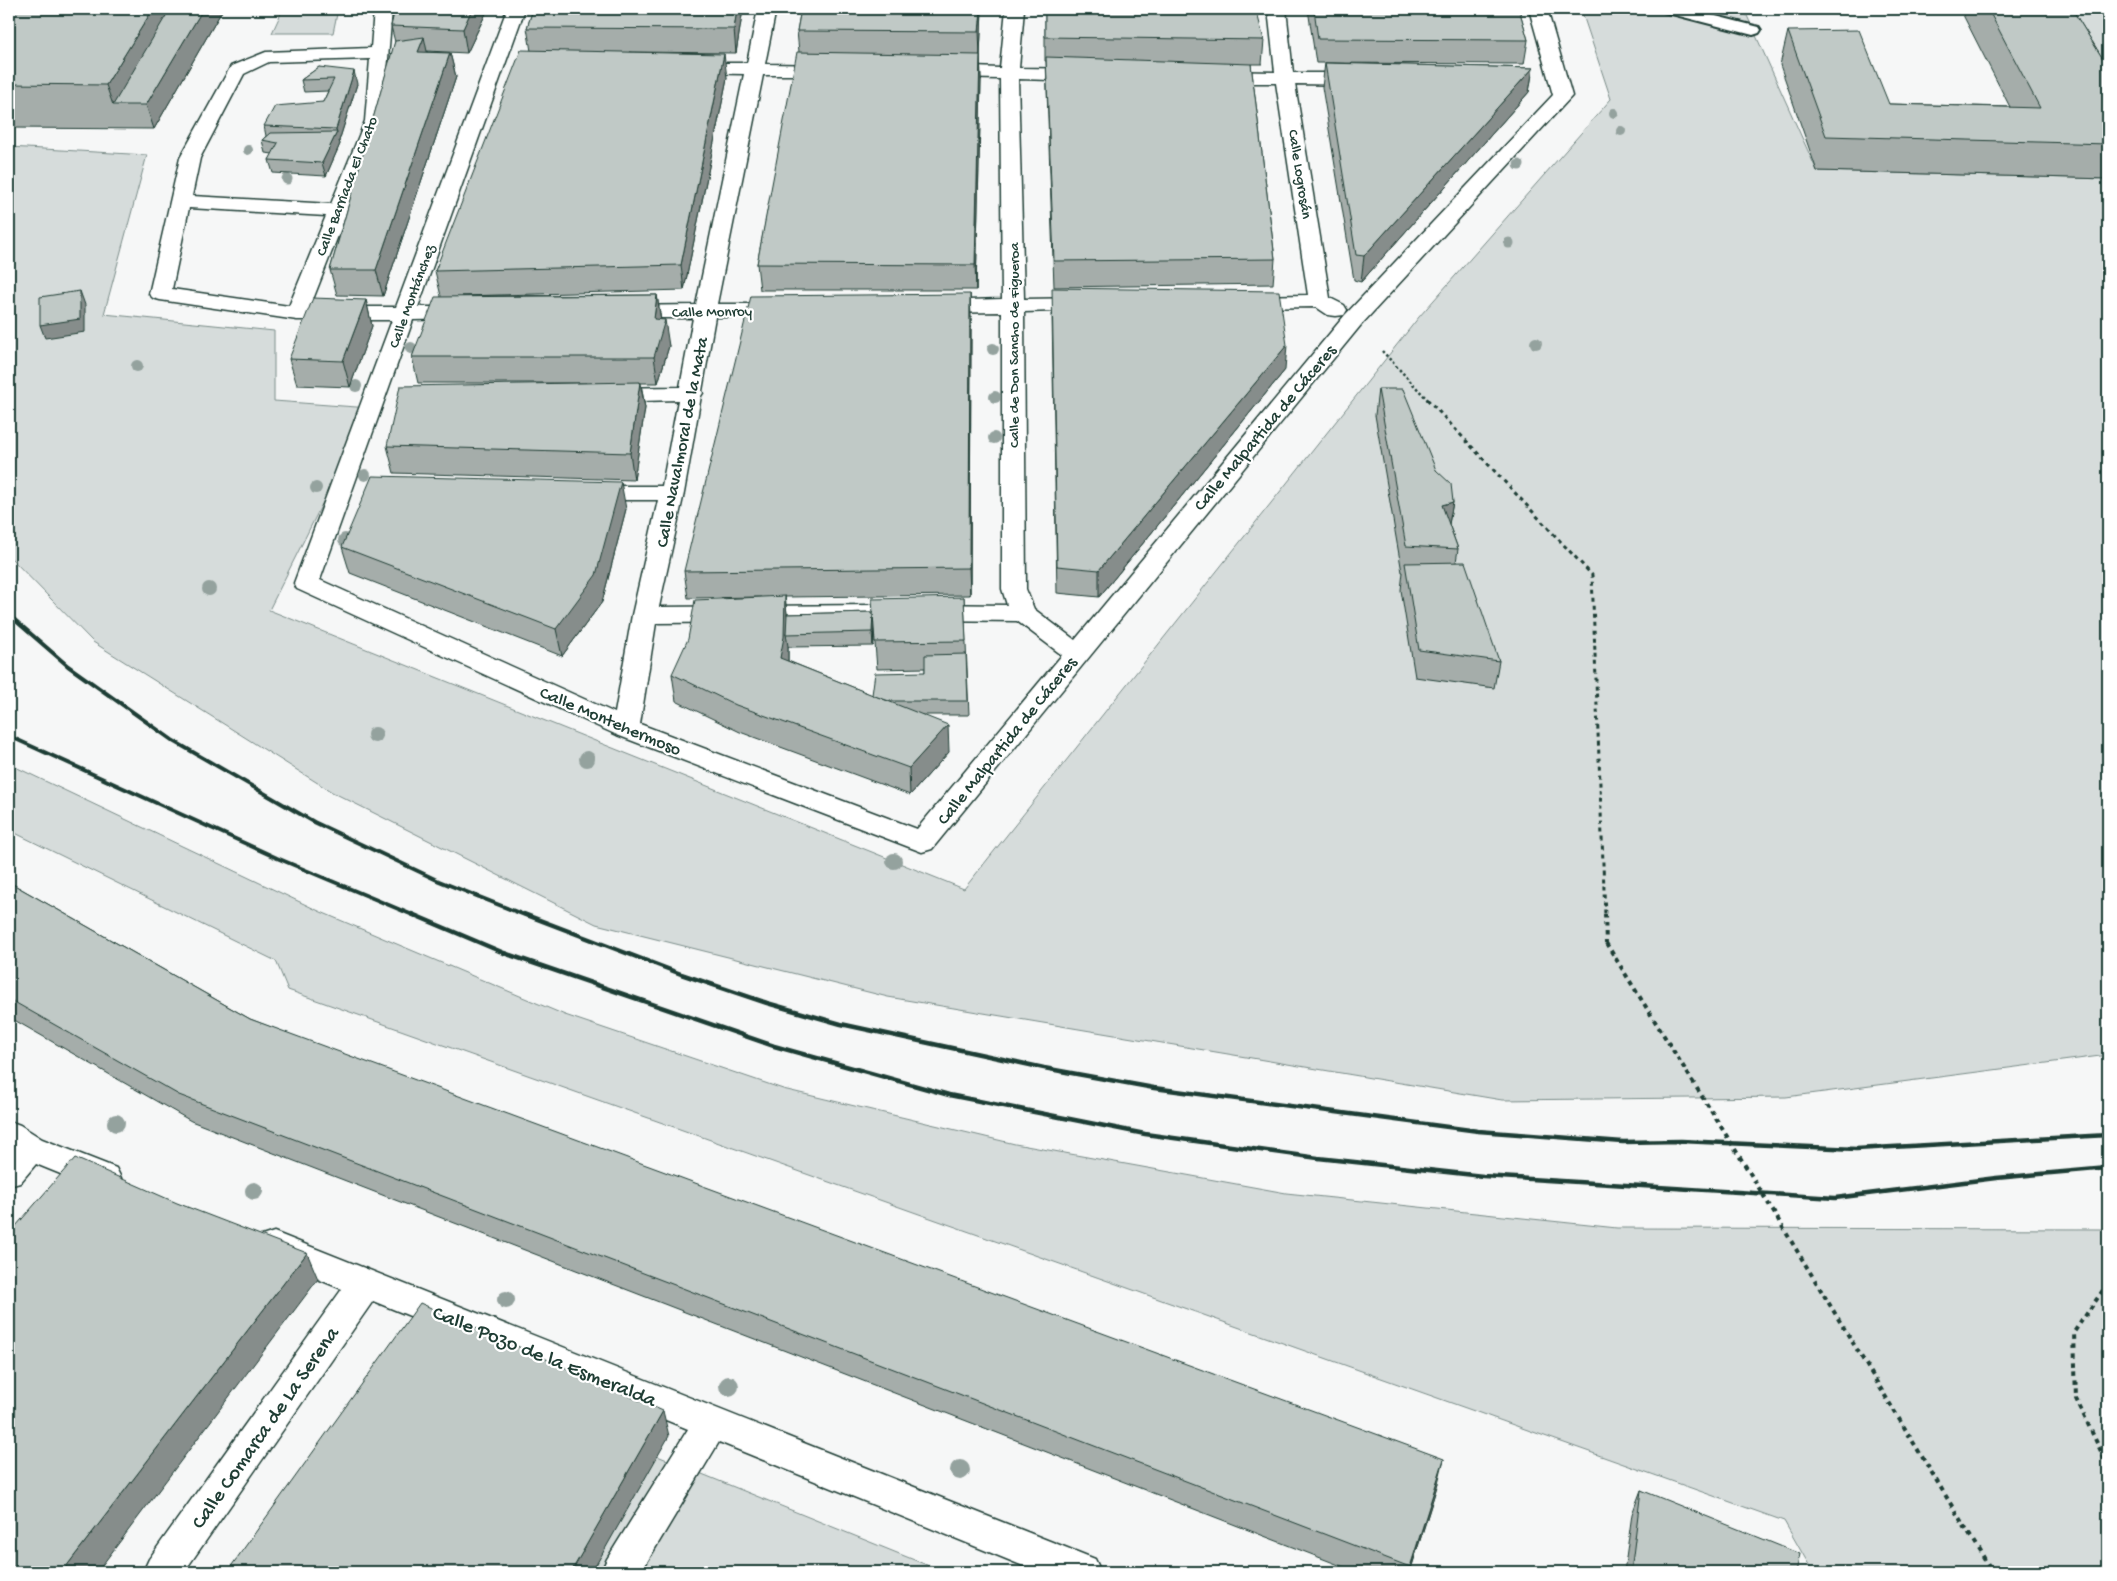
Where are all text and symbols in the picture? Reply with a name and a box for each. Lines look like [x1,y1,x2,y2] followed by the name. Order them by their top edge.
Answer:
[313,114,383,259] street label: Calle Barriada El Chato
[1283,128,1315,220] street label: Calle Logrosán
[386,242,440,351] street label: Calle Montánchez
[1006,242,1024,448] street label: Calle de Don Sancho de Figueroa
[672,303,753,323] street label: Calle Monroy
[653,335,714,549] street label: Calle Navalmoral de la Mata
[1190,340,1342,516] street label: Calle Malpartida de Cáceres
[934,652,1083,830] street label: Calle Malpartida de Cáceres
[536,683,684,762] street label: Calle Montehermoso
[428,1302,661,1415] street label: Calle Pozo de la Esmeralda
[187,1322,347,1535] street label: Calle Comarca de La Serena

